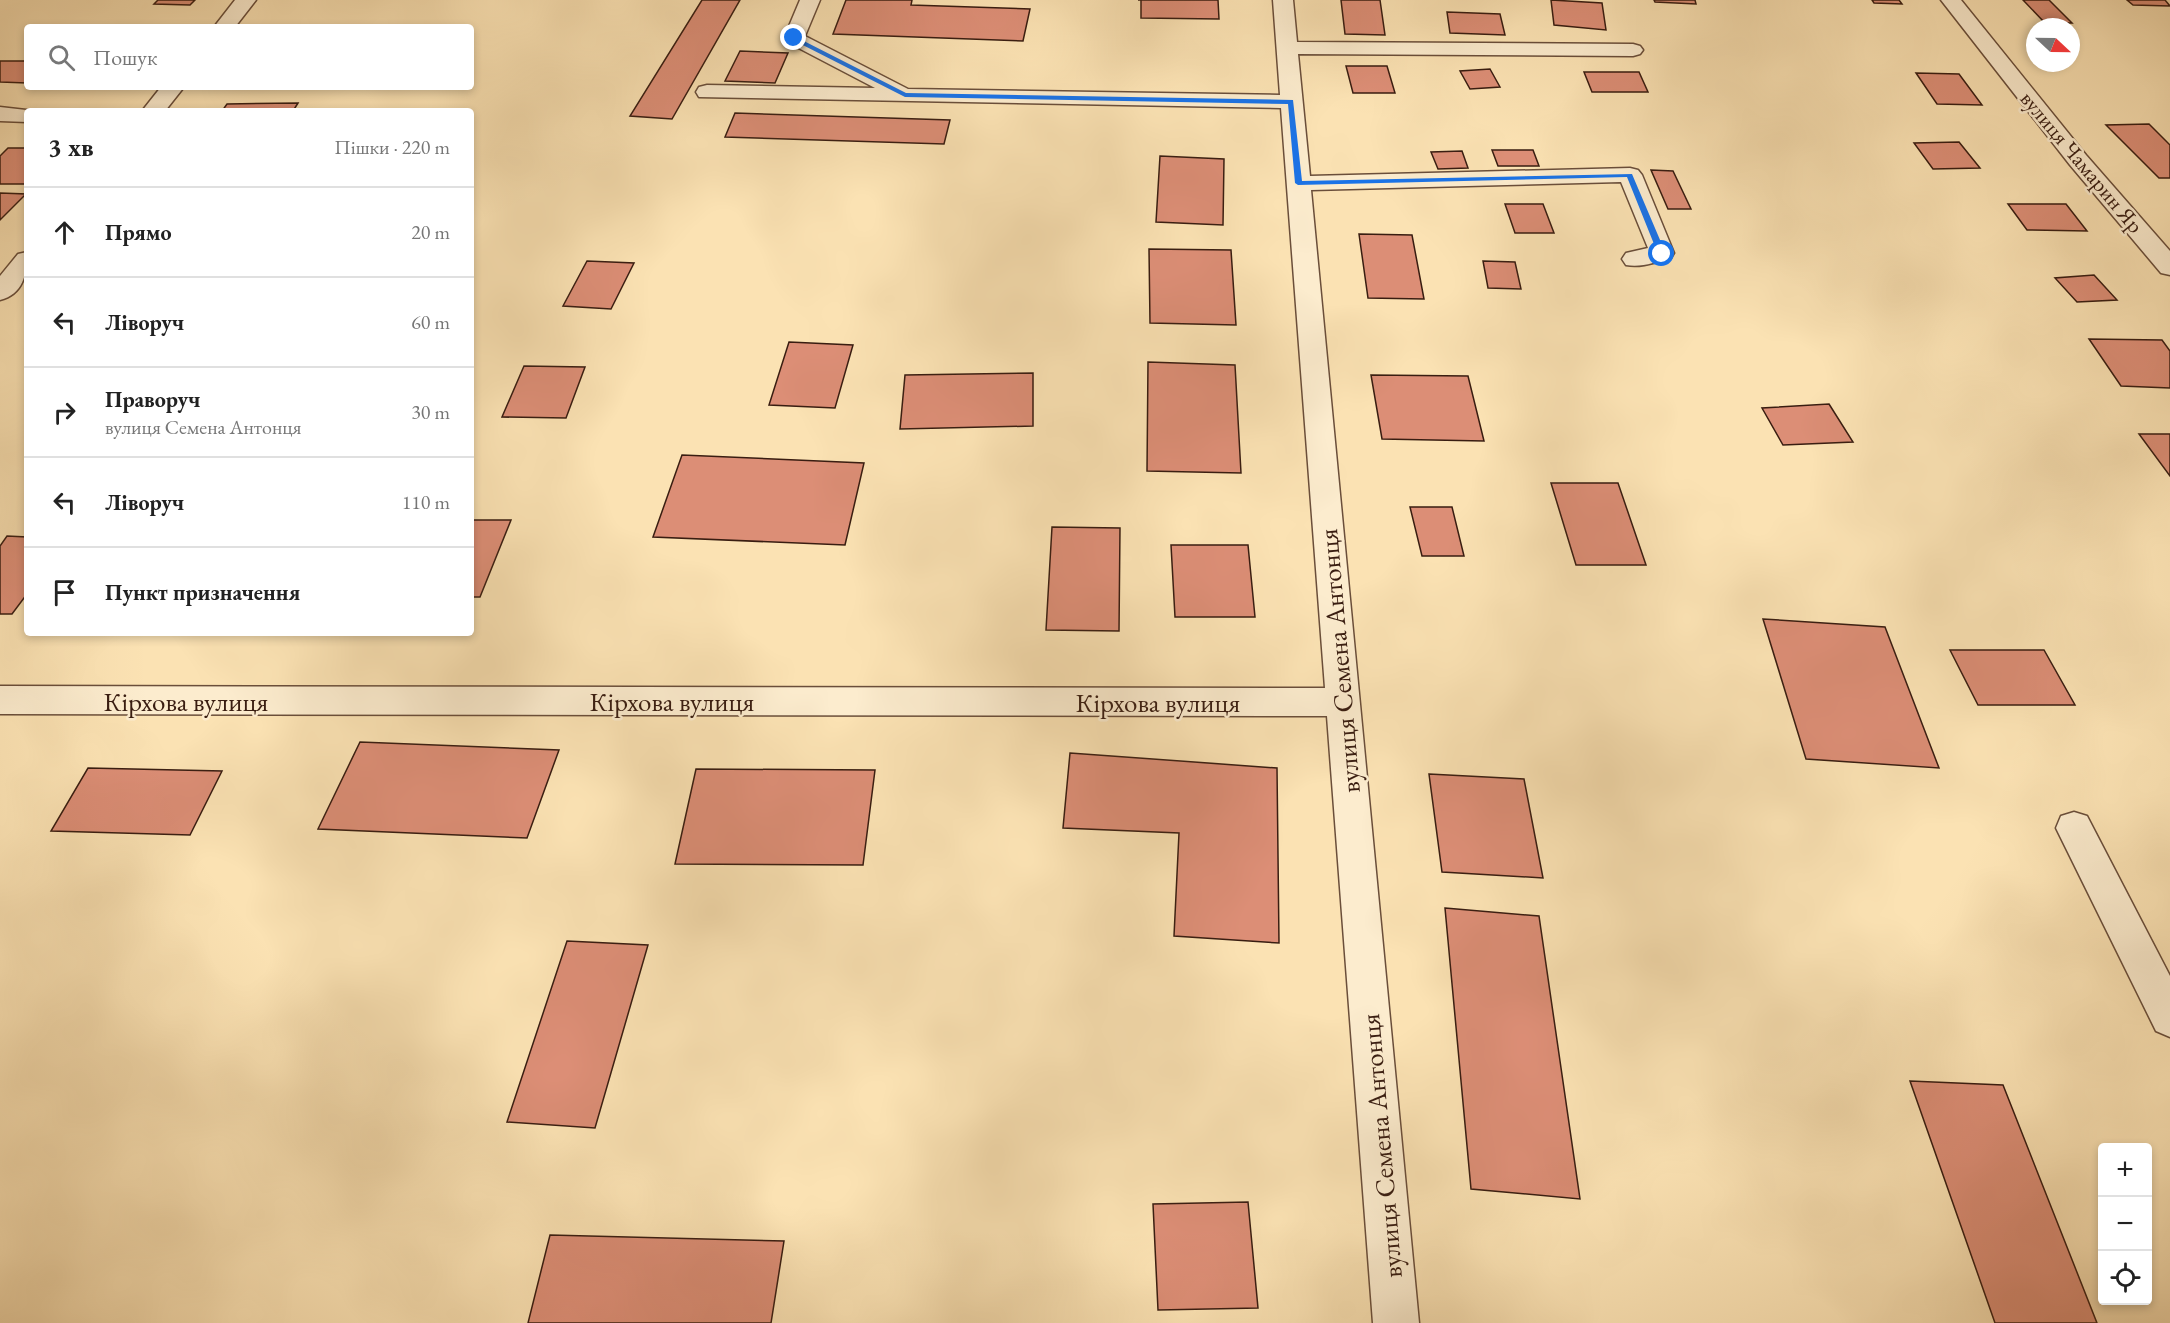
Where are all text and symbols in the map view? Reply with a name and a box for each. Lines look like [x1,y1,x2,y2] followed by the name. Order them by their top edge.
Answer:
[2026,18,2080,72] north arrow
[24,24,474,90] search box
[780,24,806,50] route end
[45,41,78,74] icon: search
[93,43,157,72] text: Пошук
[2014,85,2150,239] street label: вулиця Чамарин Яр
[48,130,94,164] text: 3 хв
[334,134,450,160] text: Пішки · 220 m
[48,216,81,249] icon: ahead
[105,218,172,247] text: Прямо
[411,219,450,245] text: 20 m
[1648,240,1674,266] route start
[48,306,81,339] icon: left
[105,308,184,337] text: Ліворуч
[411,309,450,335] text: 60 m
[105,385,201,414] text: Праворуч
[48,396,81,429] icon: right
[411,399,450,425] text: 30 m
[105,414,302,440] text: вулиця Семена Антонця
[48,486,81,519] icon: left
[105,488,184,517] text: Ліворуч
[402,489,450,515] text: 110 m
[1310,527,1368,795] street label: вулиця Семена Антонця
[48,576,81,609] icon: arrive
[105,578,300,607] text: Пункт призначення
[104,684,268,719] street label: Кірхова вулиця
[590,684,754,719] street label: Кірхова вулиця
[1076,685,1240,720] street label: Кірхова вулиця
[1352,1012,1410,1280] street label: вулиця Семена Антонця
[2098,1143,2152,1305] map controls
[2098,1143,2152,1197] button: +
[2098,1197,2152,1251] button: −
[2098,1251,2152,1305] button: locate

